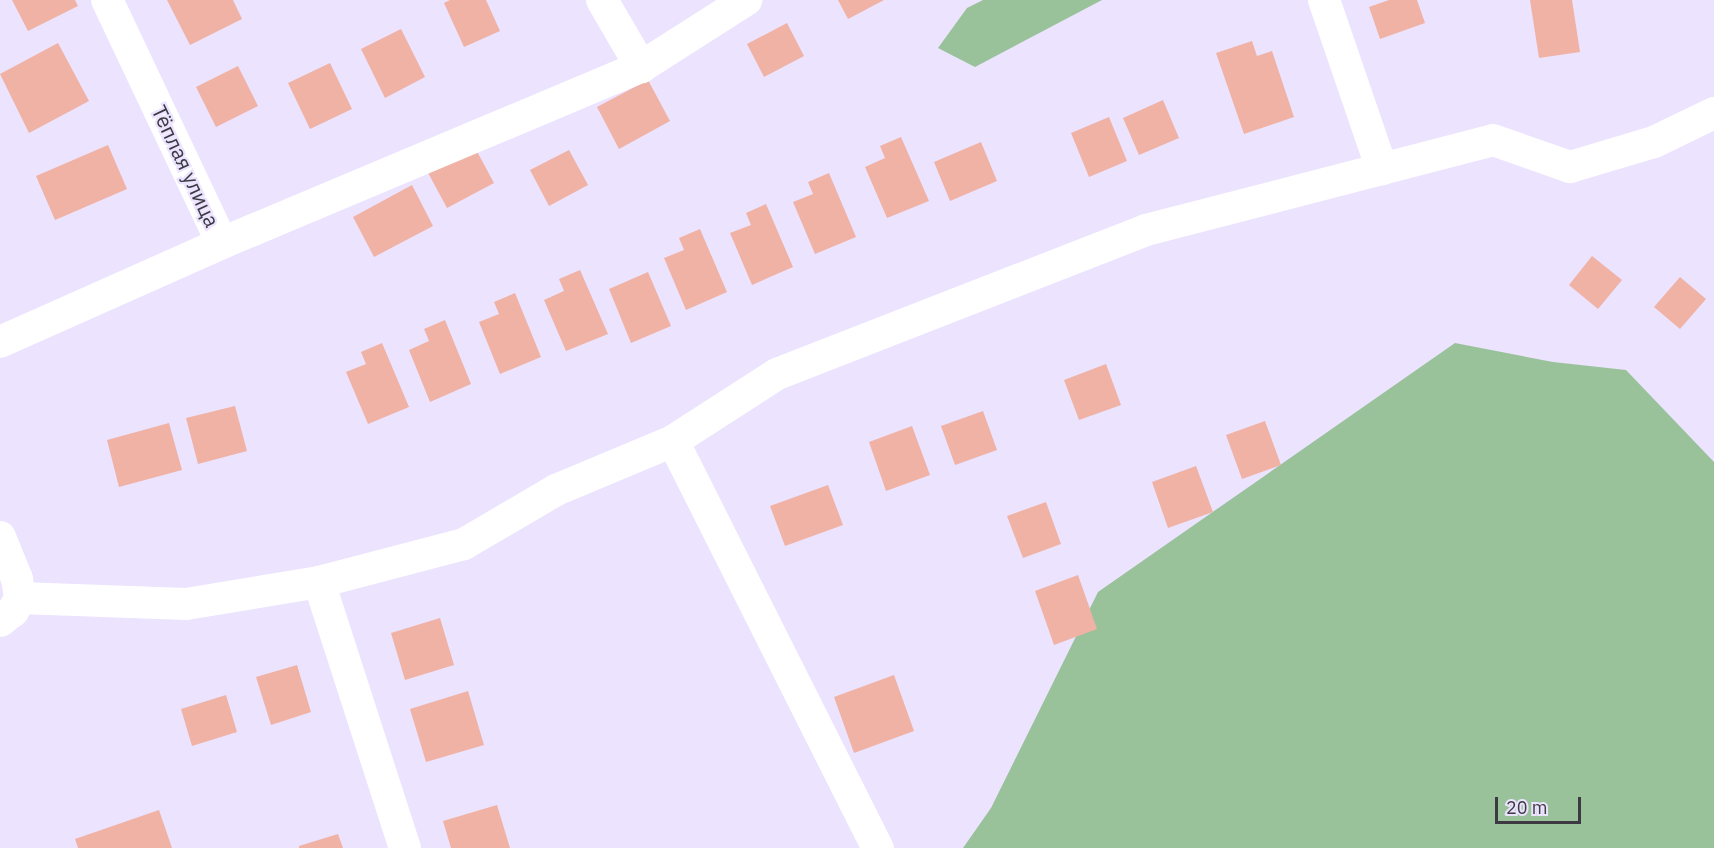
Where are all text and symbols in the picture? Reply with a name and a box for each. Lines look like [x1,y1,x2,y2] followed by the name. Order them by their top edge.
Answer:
[147,101,225,231] street label: Тёплая улица
[1498,785,1584,823] scale bar
[1506,796,1548,819] text: 20 m

